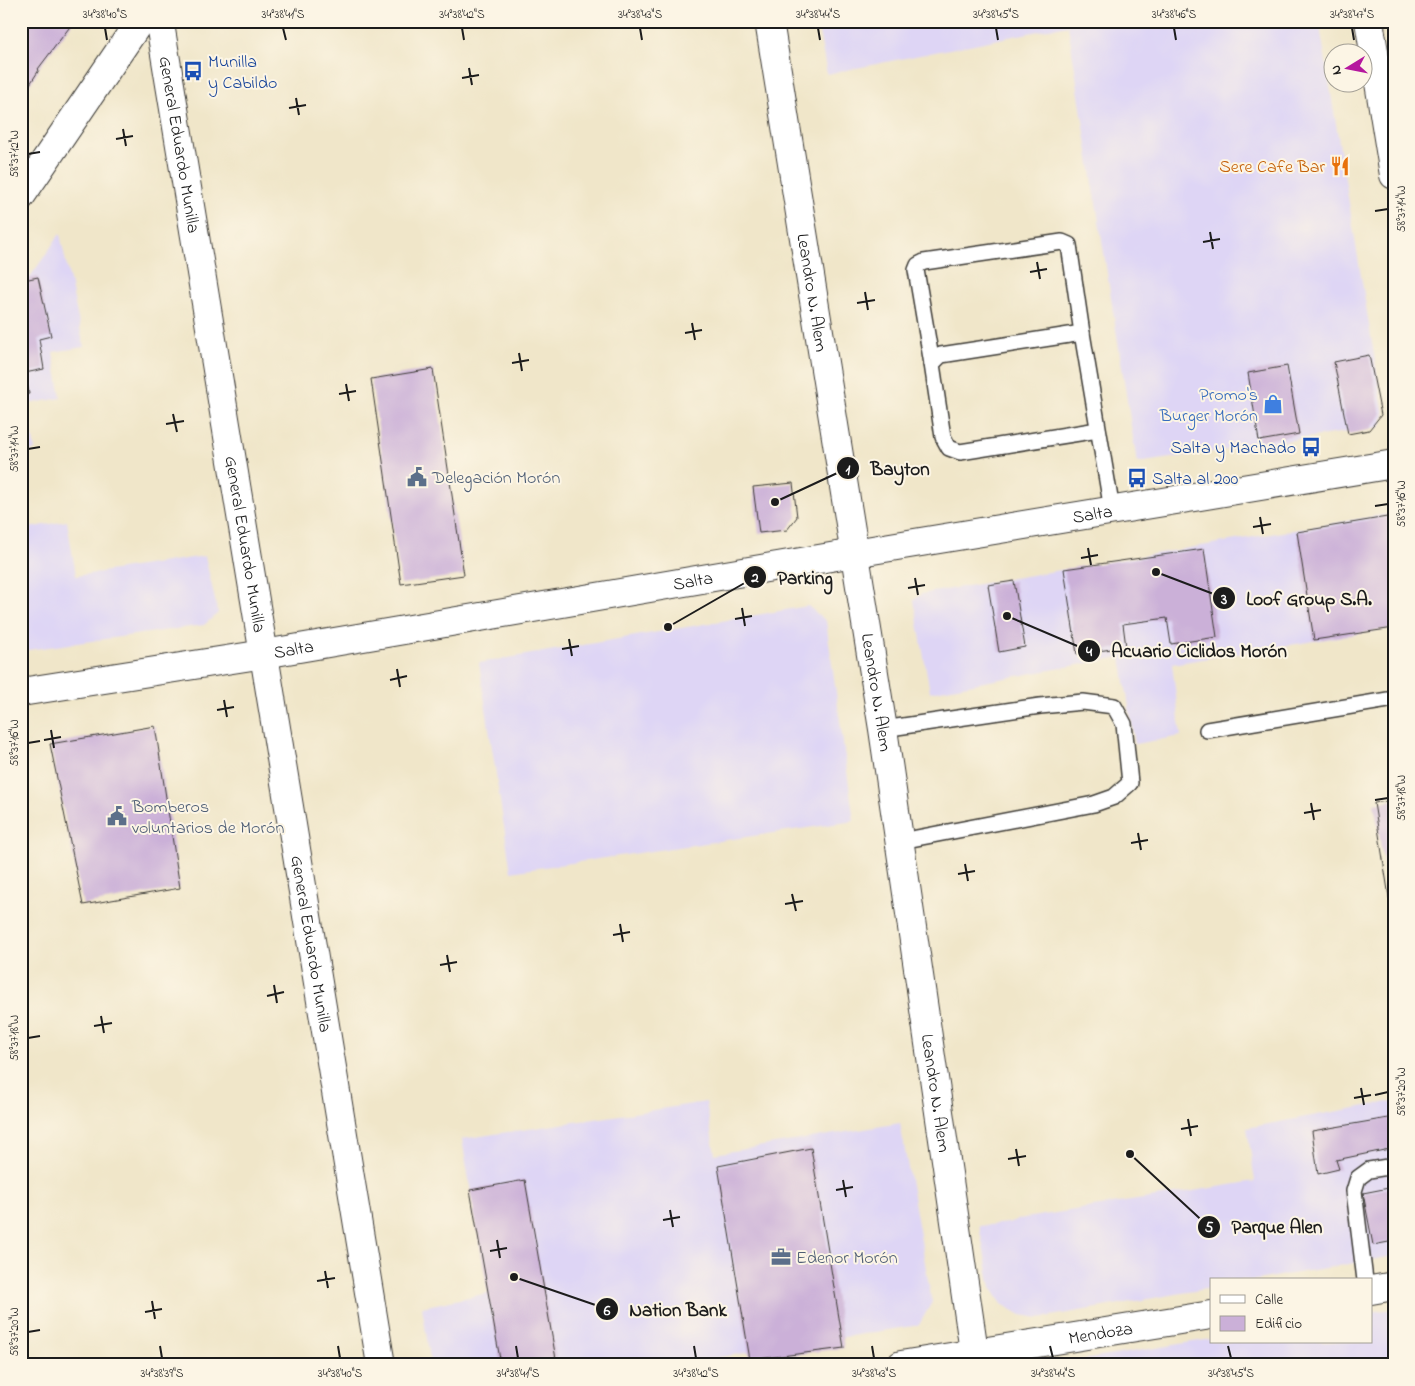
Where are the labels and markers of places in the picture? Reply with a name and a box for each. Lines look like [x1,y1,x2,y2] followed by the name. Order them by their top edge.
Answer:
[208,50,277,97] place label: Munilla y Cabildo
[182,60,204,82] bus stop icon: Munilla y Cabildo
[1219,155,1325,181] place label: Sere Cafe Bar
[1329,155,1351,177] restaurant icon: Sere Cafe Bar
[1159,383,1258,431] place label: Promo's Burger Morón
[1262,393,1284,415] shop icon: Promo's Burger Morón
[1171,436,1296,462] place label: Salta y Machado
[1300,436,1322,458] bus stop icon: Salta y Machado
[835,451,940,485] callout: Bayton
[406,466,428,488] public building icon: Delegación Morón
[431,466,560,493] place label: Delegación Morón
[1126,467,1148,489] bus stop icon: Salta al 200
[1152,467,1239,493] place label: Salta al 200
[742,560,843,594] callout: Parking
[1212,581,1382,615] callout: Loof Group S.A.
[1077,634,1297,668] callout: Acuario Ciclidos Morón
[131,795,284,842] place label: Bomberos voluntarios de Morón
[106,805,128,827] public building icon: Bomberos voluntarios de Morón
[1197,1210,1333,1244] callout: Parque Alen
[770,1246,792,1268] office icon: Edenor Morón
[796,1246,898,1272] place label: Edenor Morón
[594,1292,737,1326] callout: Nation Bank

